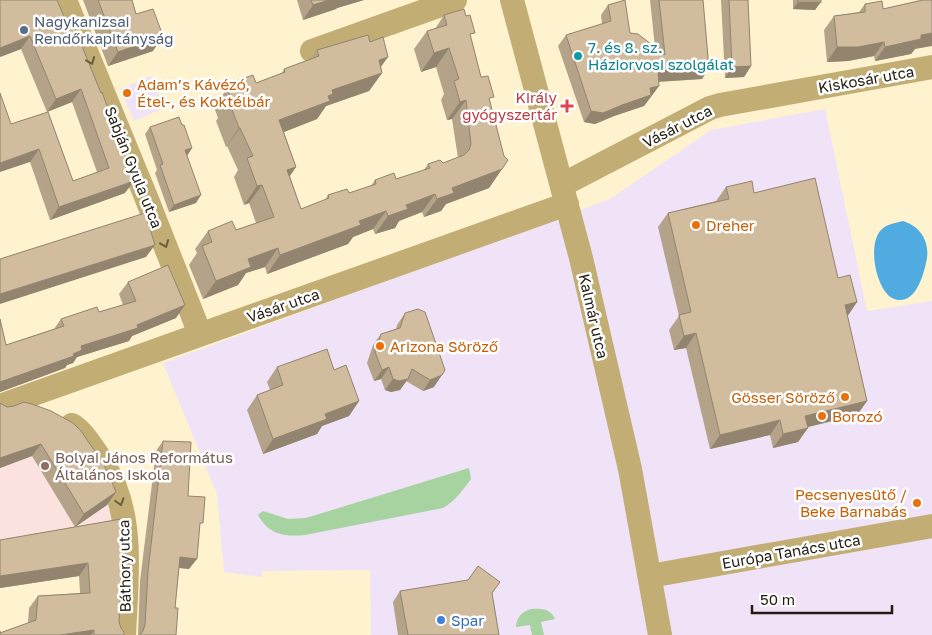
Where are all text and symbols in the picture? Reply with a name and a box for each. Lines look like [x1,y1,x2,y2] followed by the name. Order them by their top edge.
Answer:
[34,12,174,47] place label: Nagykanizsai Rendőrkapitányság
[18,24,30,36] marker: Nagykanizsai Rendőrkapitányság
[588,38,734,73] place label: 7. és 8. sz. Háziorvosi szolgálat
[572,50,584,62] marker: 7. és 8. sz. Háziorvosi szolgálat
[84,56,95,65] one-way arrow
[817,62,915,96] street label: Kiskosár utca
[137,75,270,110] place label: Adam’s Kávézó, Étel-, és Koktélbár
[121,87,133,99] marker: Adam’s Kávézó, Étel-, és Koktélbár
[462,88,558,123] place label: Király gyógyszertár
[561,100,573,112] marker: Király gyógyszertár
[639,101,715,151] street label: Vásár utca
[101,104,167,230] street label: Sabján Gyula utca
[706,216,755,234] place label: Dreher
[690,219,702,231] marker: Dreher
[159,239,169,248] one-way arrow
[575,272,613,360] street label: Kalmár utca
[244,284,322,326] street label: Vásár utca
[390,337,498,355] place label: Arizona Söröző
[374,340,386,352] marker: Arizona Söröző
[731,388,835,406] place label: Gösser Söröző
[839,391,851,403] marker: Gösser Söröző
[832,407,882,425] place label: Borozó
[816,410,828,422] marker: Borozó
[55,448,233,483] place label: Bolyai János Református Általános Iskola
[39,460,51,472] marker: Bolyai János Református Általános Iskola
[795,485,907,520] place label: Pecsenyesütő / Beke Barnabás
[115,497,125,506] one-way arrow
[911,497,923,509] marker: Pecsenyesütő / Beke Barnabás
[114,519,134,613] street label: Báthory utca
[720,530,862,572] street label: Európa Tanács utca
[752,582,892,614] scale bar
[760,590,795,608] text: 50 m
[451,611,484,629] place label: Spar
[435,614,447,626] marker: Spar

